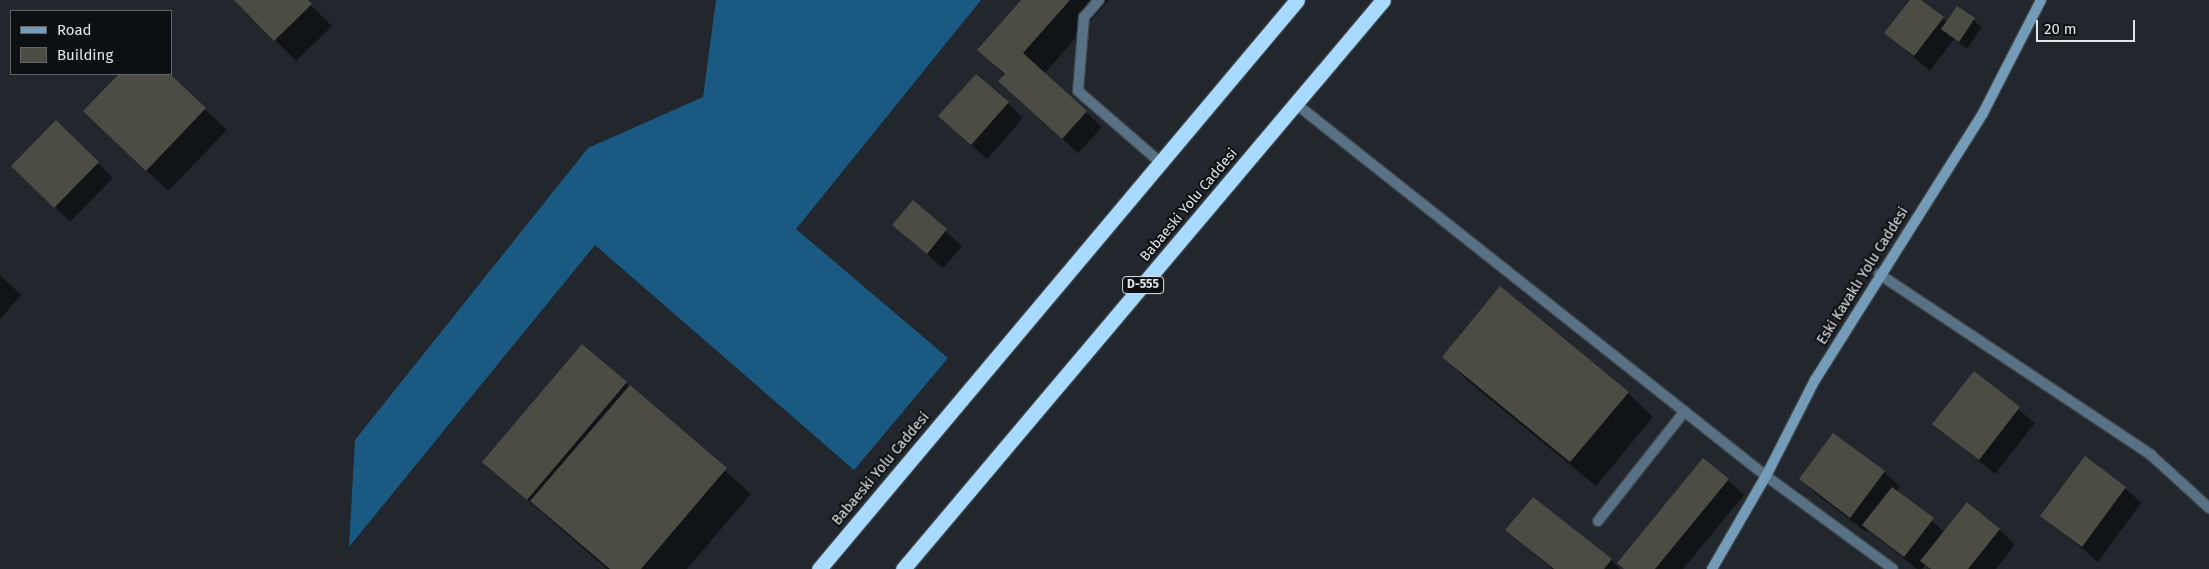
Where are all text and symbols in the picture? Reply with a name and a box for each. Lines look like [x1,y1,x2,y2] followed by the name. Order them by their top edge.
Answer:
[10,10,172,75] legend
[2039,10,2138,42] scale bar
[2044,20,2077,38] text: 20 m
[57,21,92,39] text: Road
[57,46,113,64] text: Building
[1137,145,1241,265] street label: Babaeski Yolu Caddesi
[1814,204,1912,348] street label: Eski Kavaklı Yolu Caddesi
[1122,276,1164,294] road number: D-555
[829,409,933,529] street label: Babaeski Yolu Caddesi

